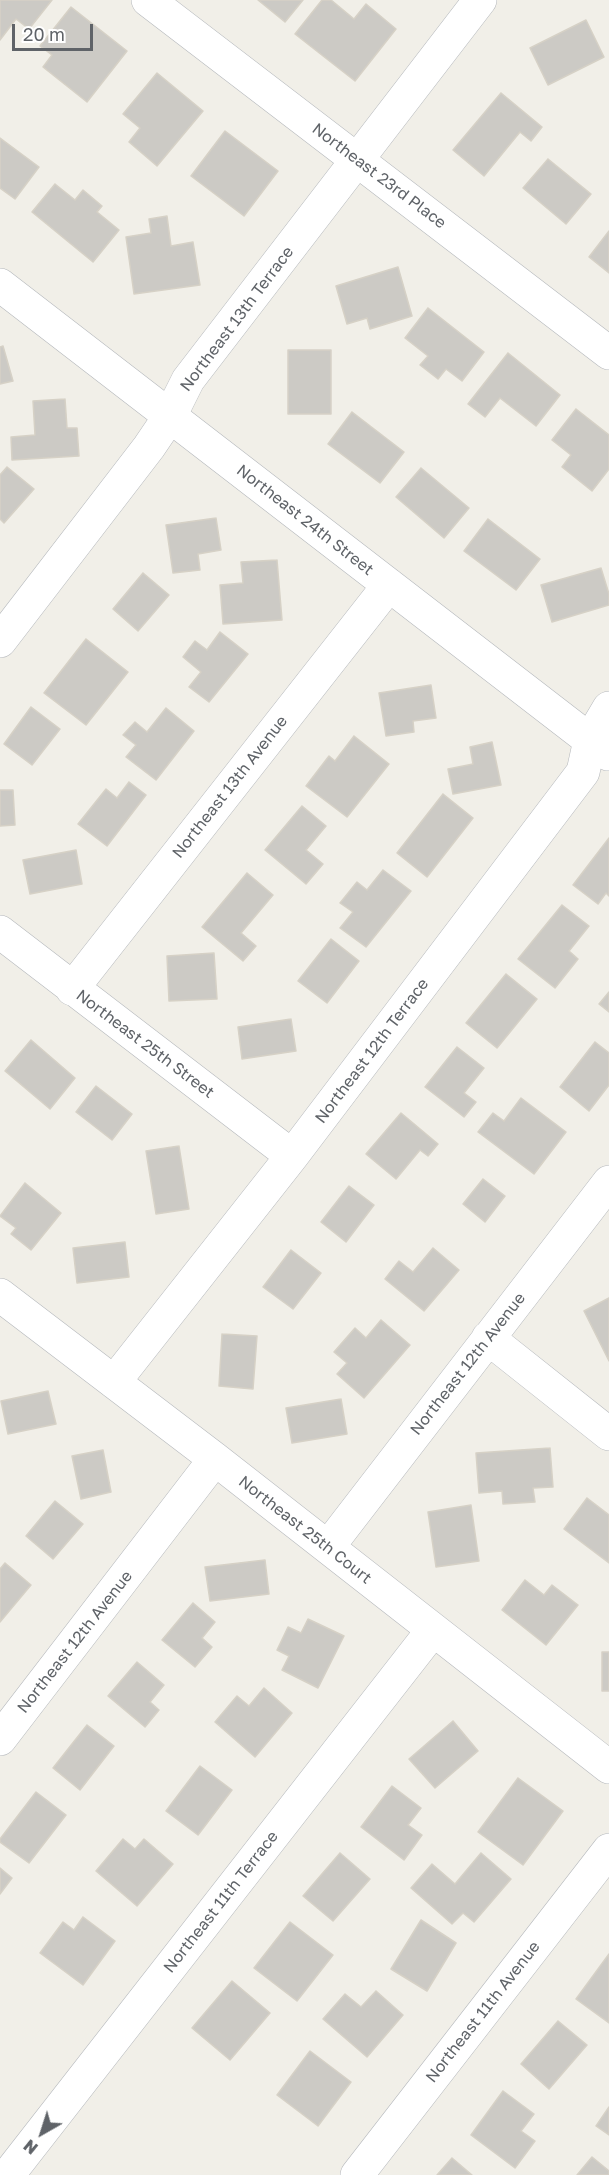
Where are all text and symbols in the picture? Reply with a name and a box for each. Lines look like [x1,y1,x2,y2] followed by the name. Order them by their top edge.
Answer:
[15,12,96,50] scale bar
[23,23,65,45] text: 20 m
[308,119,450,233] street label: Northeast 23rd Place
[176,243,298,395] street label: Northeast 13th Terrace
[233,461,377,579] street label: Northeast 24th Street
[168,712,292,862] street label: Northeast 13th Avenue
[311,975,433,1127] street label: Northeast 12th Terrace
[72,986,218,1102] street label: Northeast 25th Street
[406,1289,530,1439] street label: Northeast 12th Avenue
[235,1472,375,1588] street label: Northeast 25th Court
[13,1567,137,1717] street label: Northeast 12th Avenue
[160,1827,282,1977] street label: Northeast 11th Terrace
[422,1938,544,2086] street label: Northeast 11th Avenue
[12,2103,72,2163] north arrow
[20,2135,42,2159] text: N

